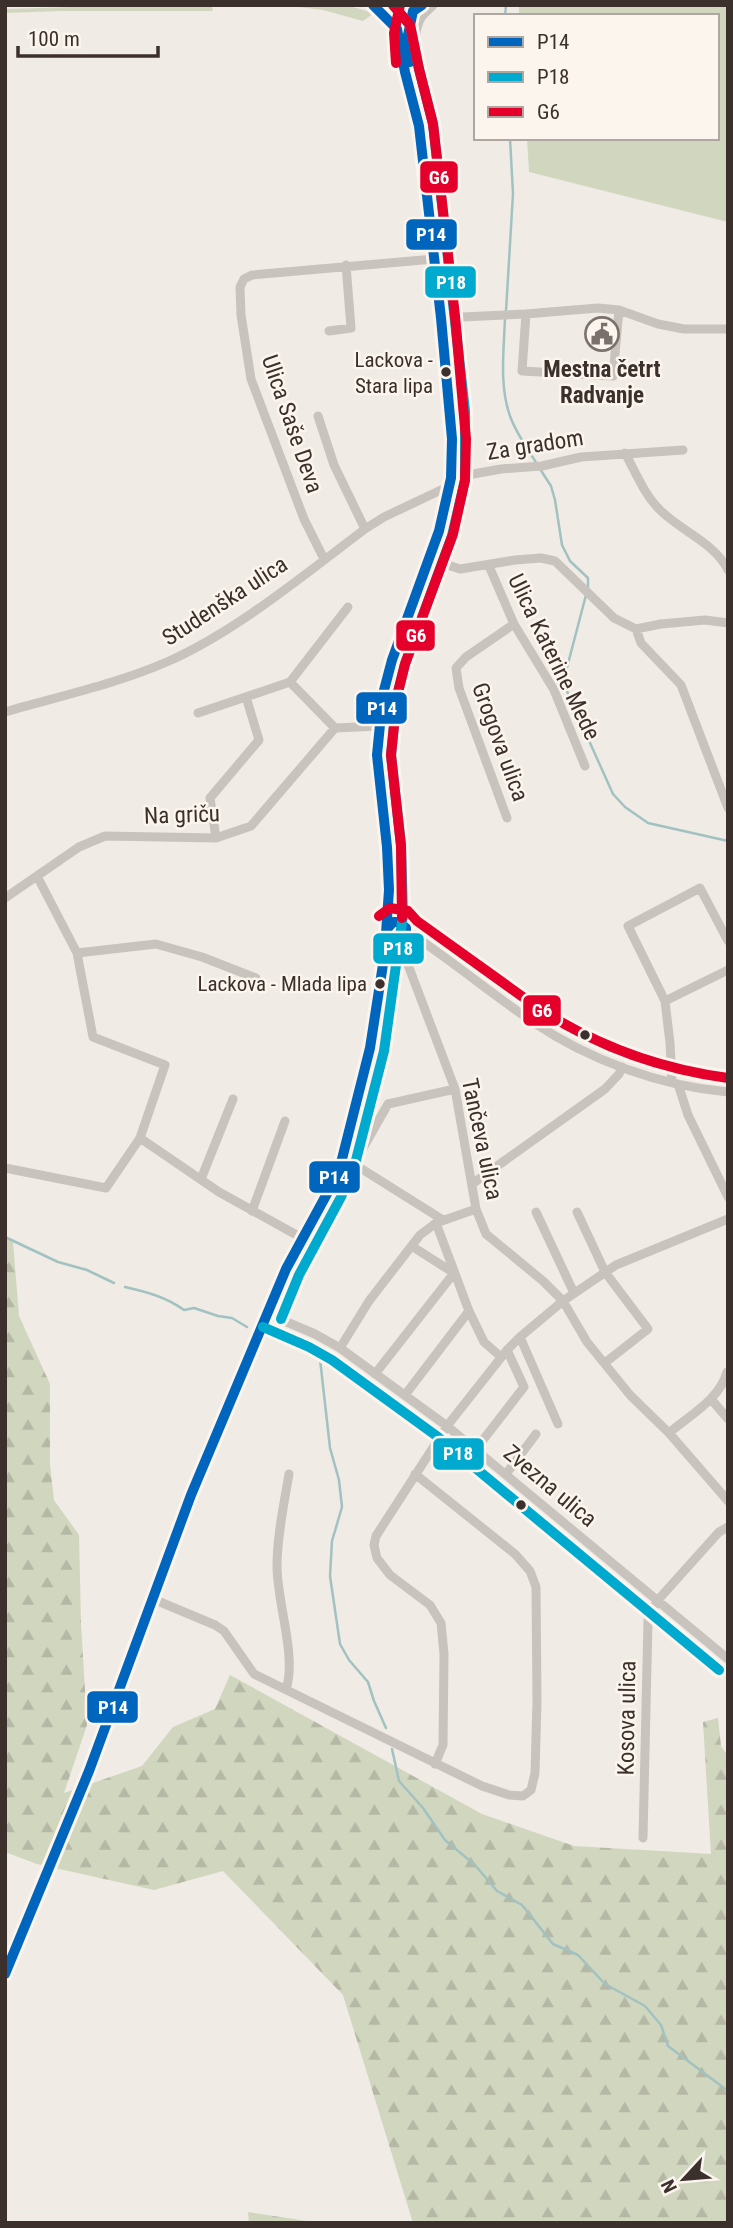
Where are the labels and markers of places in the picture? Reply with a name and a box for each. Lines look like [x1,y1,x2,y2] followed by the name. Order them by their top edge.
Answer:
[583,315,621,353] public building icon: Mestna četrt Radvanje
[354,348,433,398] place label: Lackova - Stara lipa
[543,356,661,409] place label: Mestna četrt Radvanje
[439,365,453,379] marker: Lackova - Stara lipa
[198,972,367,996] place label: Lackova - Mlada lipa
[373,977,387,991] marker: Lackova - Mlada lipa
[578,1028,592,1042] unlabelled marker
[514,1498,528,1512] unlabelled marker

